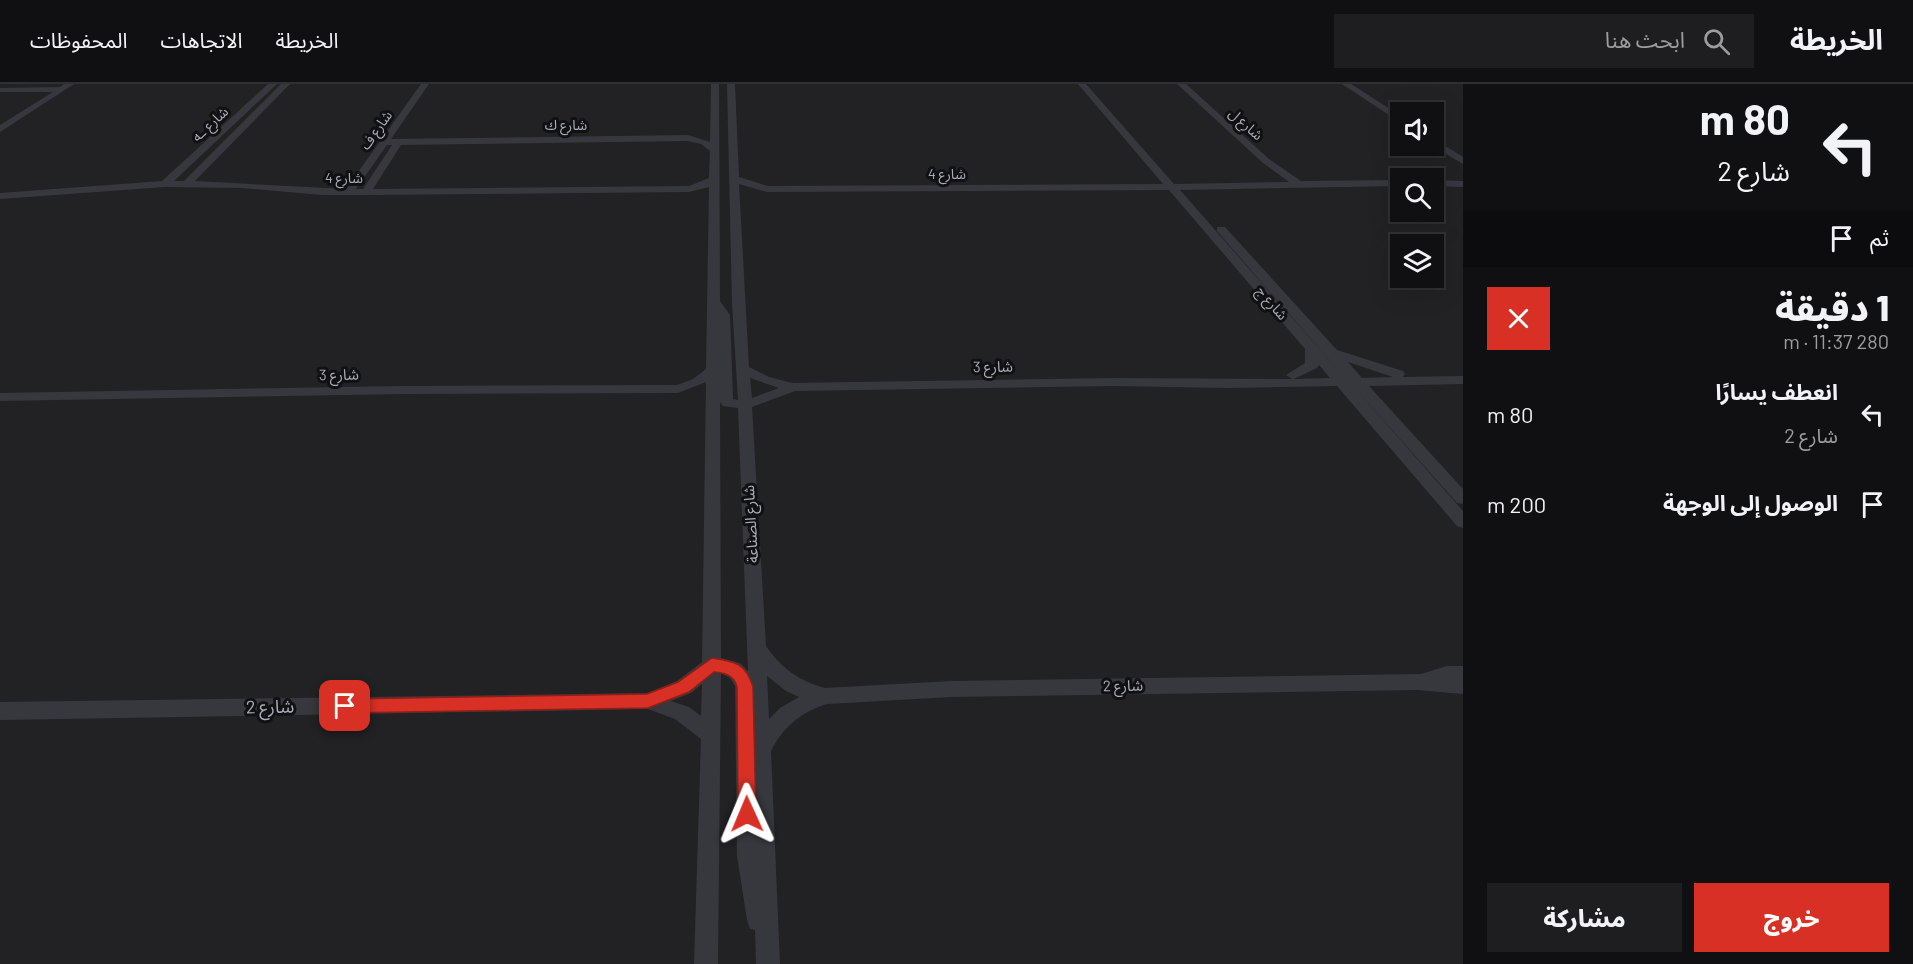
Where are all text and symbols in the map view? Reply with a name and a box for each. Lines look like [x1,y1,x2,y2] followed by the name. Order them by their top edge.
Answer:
[1334,14,1754,68] search box
[1790,22,1883,56] text: الخريطة
[1700,25,1733,58] icon: search
[1605,26,1685,52] text: ابحث هنا
[30,27,127,52] text: المحفوظات
[160,27,242,52] text: الاتجاهات
[275,27,338,52] text: الخريطة
[1700,93,1790,143] text: 80 m
[1390,102,1444,288] map controls
[1390,102,1444,156] button: sound
[188,103,233,147] street label: شارع ـه
[1224,104,1267,146] street label: شارع ل
[356,107,398,154] street label: شارع ف
[1811,108,1889,186] icon: left
[545,116,587,136] street label: شارع ك
[1717,154,1790,186] text: شارع 2
[928,165,966,185] street label: شارع 4
[1390,168,1444,222] button: search
[325,169,363,189] street label: شارع 4
[1825,222,1858,255] icon: arrive
[1870,224,1889,250] text: ثم
[1390,234,1444,288] button: layers
[1251,282,1292,325] street label: شارع ج
[1775,285,1889,328] text: 1 دقيقة
[1487,287,1550,350] button: close
[1783,329,1889,353] text: 280 m · 11:37
[973,357,1013,379] street label: شارع 3
[319,365,359,387] street label: شارع 3
[1715,378,1838,404] text: انعطف يسارًا
[1856,398,1889,431] icon: left
[1487,401,1534,427] text: 80 m
[1784,423,1838,447] text: شارع 2
[739,484,765,564] street label: شارع الصناعة
[1856,488,1889,521] icon: arrive
[1663,489,1838,515] text: الوصول إلى الوجهة
[1487,491,1546,517] text: 200 m
[1103,676,1144,698] street label: شارع 2
[319,680,370,731] pin
[328,689,361,722] icon: arrive
[246,695,294,721] street label: شارع 2
[715,782,779,846] position arrow
[1487,883,1682,952] button: مشاركة
[1694,883,1889,952] button: خروج

